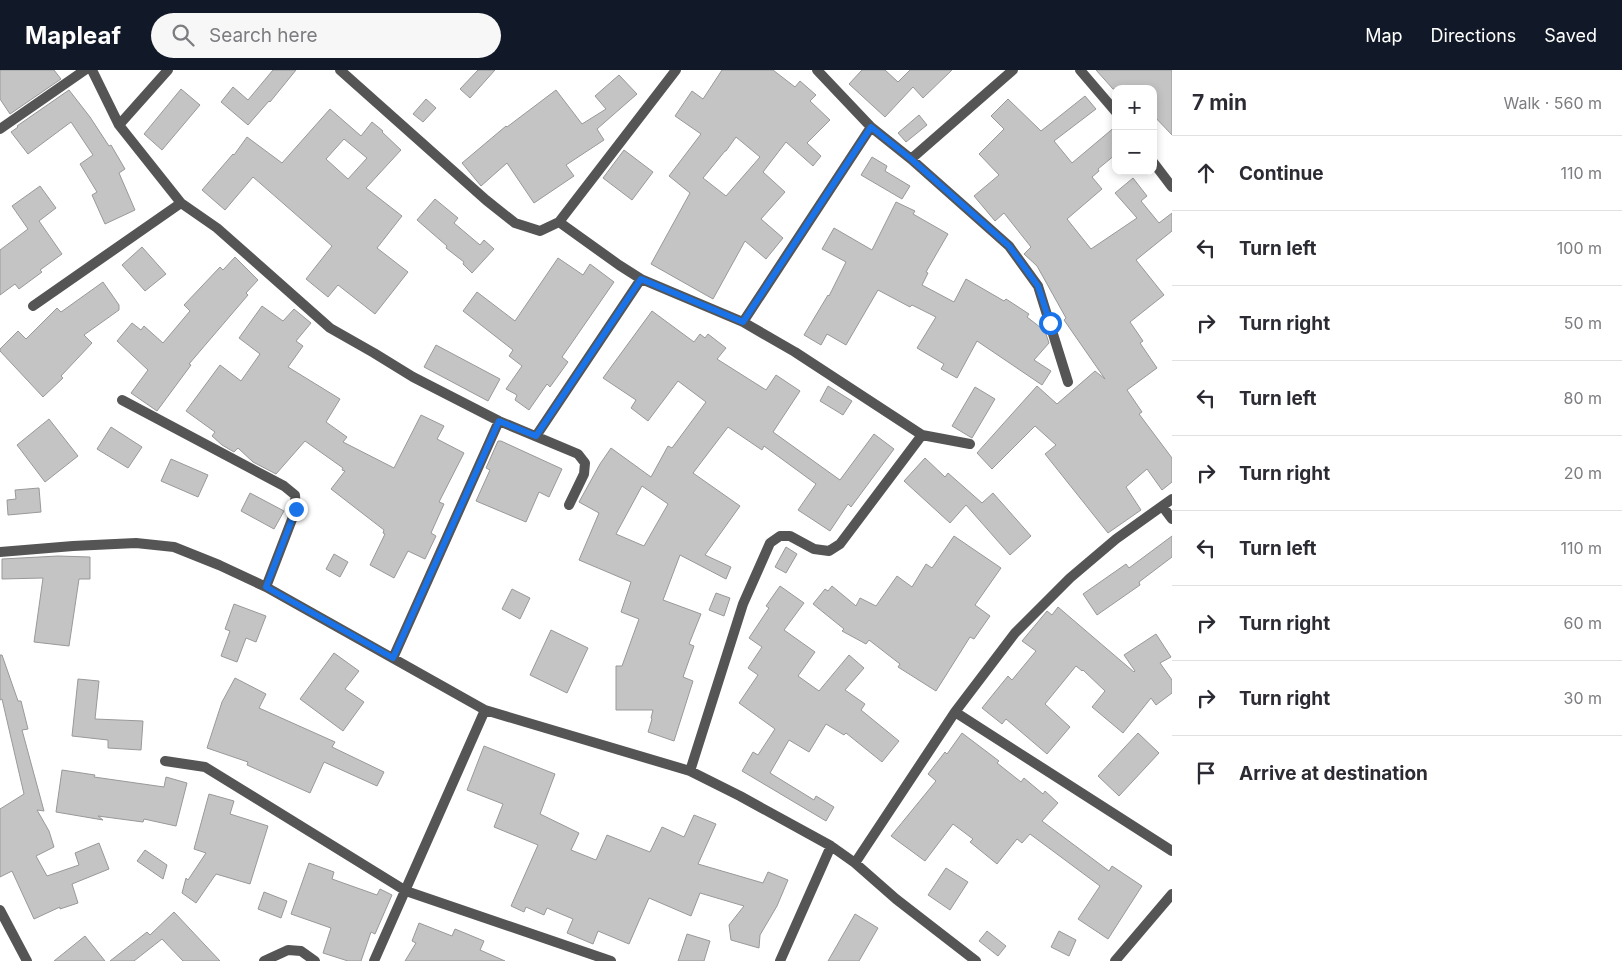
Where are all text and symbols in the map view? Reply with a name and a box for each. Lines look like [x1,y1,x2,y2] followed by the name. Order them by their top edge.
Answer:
[151,13,501,58] search box
[25,21,121,50] text: Mapleaf
[169,21,197,49] icon: search
[209,24,318,47] text: Search here
[1365,25,1403,46] text: Map
[1431,25,1516,46] text: Directions
[1544,25,1597,46] text: Saved
[1112,85,1157,175] map controls
[1112,85,1157,130] button: +
[1192,90,1247,115] text: 7 min
[1504,93,1602,113] text: Walk · 560 m
[1112,130,1157,175] button: −
[1192,159,1220,187] icon: ahead
[1239,162,1324,185] text: Continue
[1560,163,1602,183] text: 110 m
[1192,234,1220,262] icon: left
[1239,237,1317,260] text: Turn left
[1557,238,1602,258] text: 100 m
[1192,309,1220,337] icon: right
[1039,312,1062,335] route start
[1239,312,1330,335] text: Turn right
[1564,313,1602,333] text: 50 m
[1192,384,1220,412] icon: left
[1239,387,1317,410] text: Turn left
[1563,388,1602,408] text: 80 m
[1192,459,1220,487] icon: right
[1239,462,1330,485] text: Turn right
[1564,463,1602,483] text: 20 m
[285,498,308,521] route end
[1192,534,1220,562] icon: left
[1239,537,1317,560] text: Turn left
[1560,538,1602,558] text: 110 m
[1192,609,1220,637] icon: right
[1239,612,1330,635] text: Turn right
[1563,613,1602,633] text: 60 m
[1192,684,1220,712] icon: right
[1239,687,1330,710] text: Turn right
[1564,688,1602,708] text: 30 m
[1192,759,1220,787] icon: arrive
[1239,762,1428,785] text: Arrive at destination

